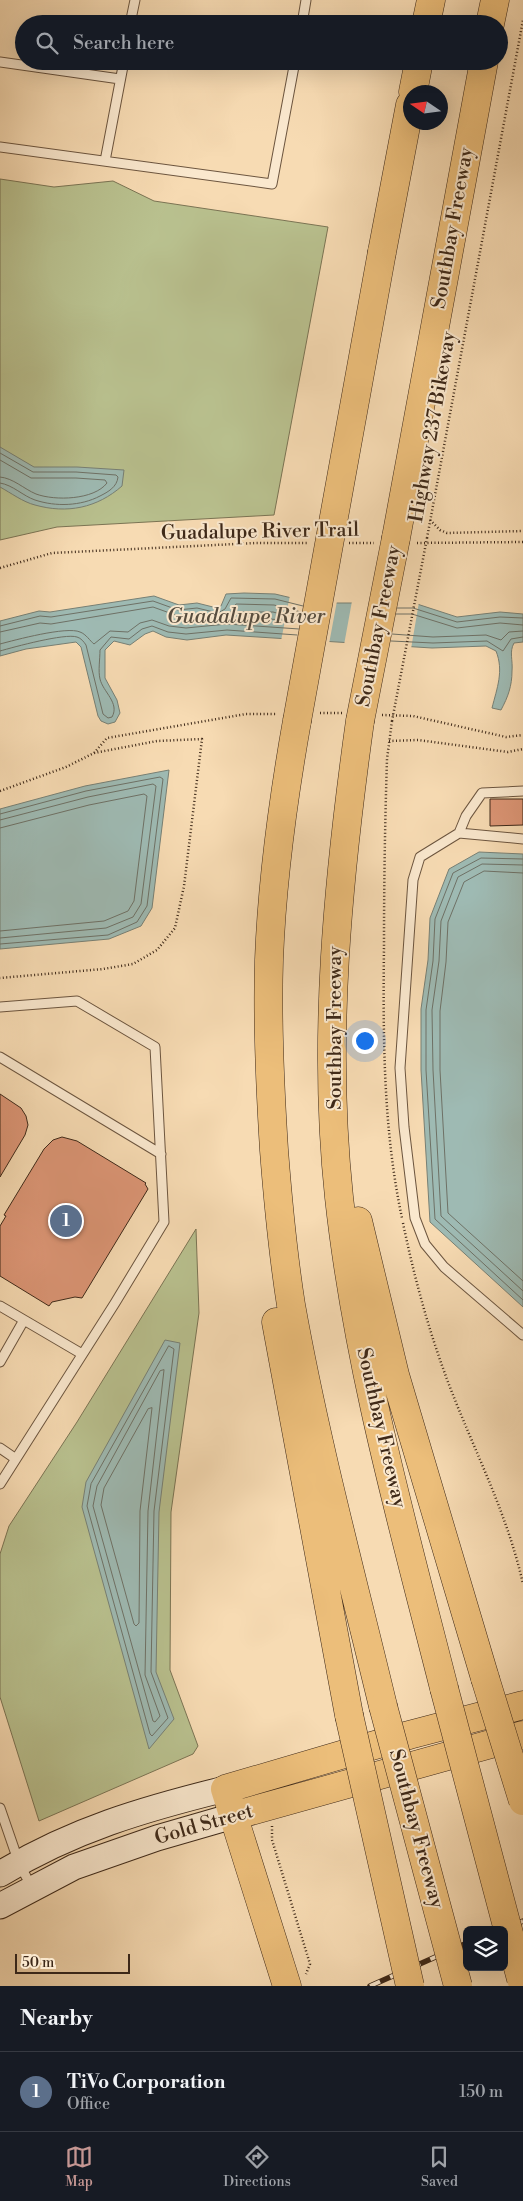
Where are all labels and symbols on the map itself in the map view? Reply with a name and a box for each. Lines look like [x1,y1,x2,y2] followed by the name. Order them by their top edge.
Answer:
[403,85,448,130] north arrow
[426,145,480,311] street label: Southbay Freeway
[404,329,462,524] street label: Highway 237 Bikeway
[161,518,359,546] street label: Guadalupe River Trail
[351,543,407,709] street label: Southbay Freeway
[167,604,326,630] water label: Guadalupe River
[323,946,348,1110] street label: Southbay Freeway
[352,1028,378,1054] your location
[50,1202,82,1240] pin: 1
[350,1345,412,1511] street label: Southbay Freeway
[383,1747,449,1912] street label: Southbay Freeway
[152,1799,256,1851] street label: Gold Street
[15,1951,130,1974] scale bar

